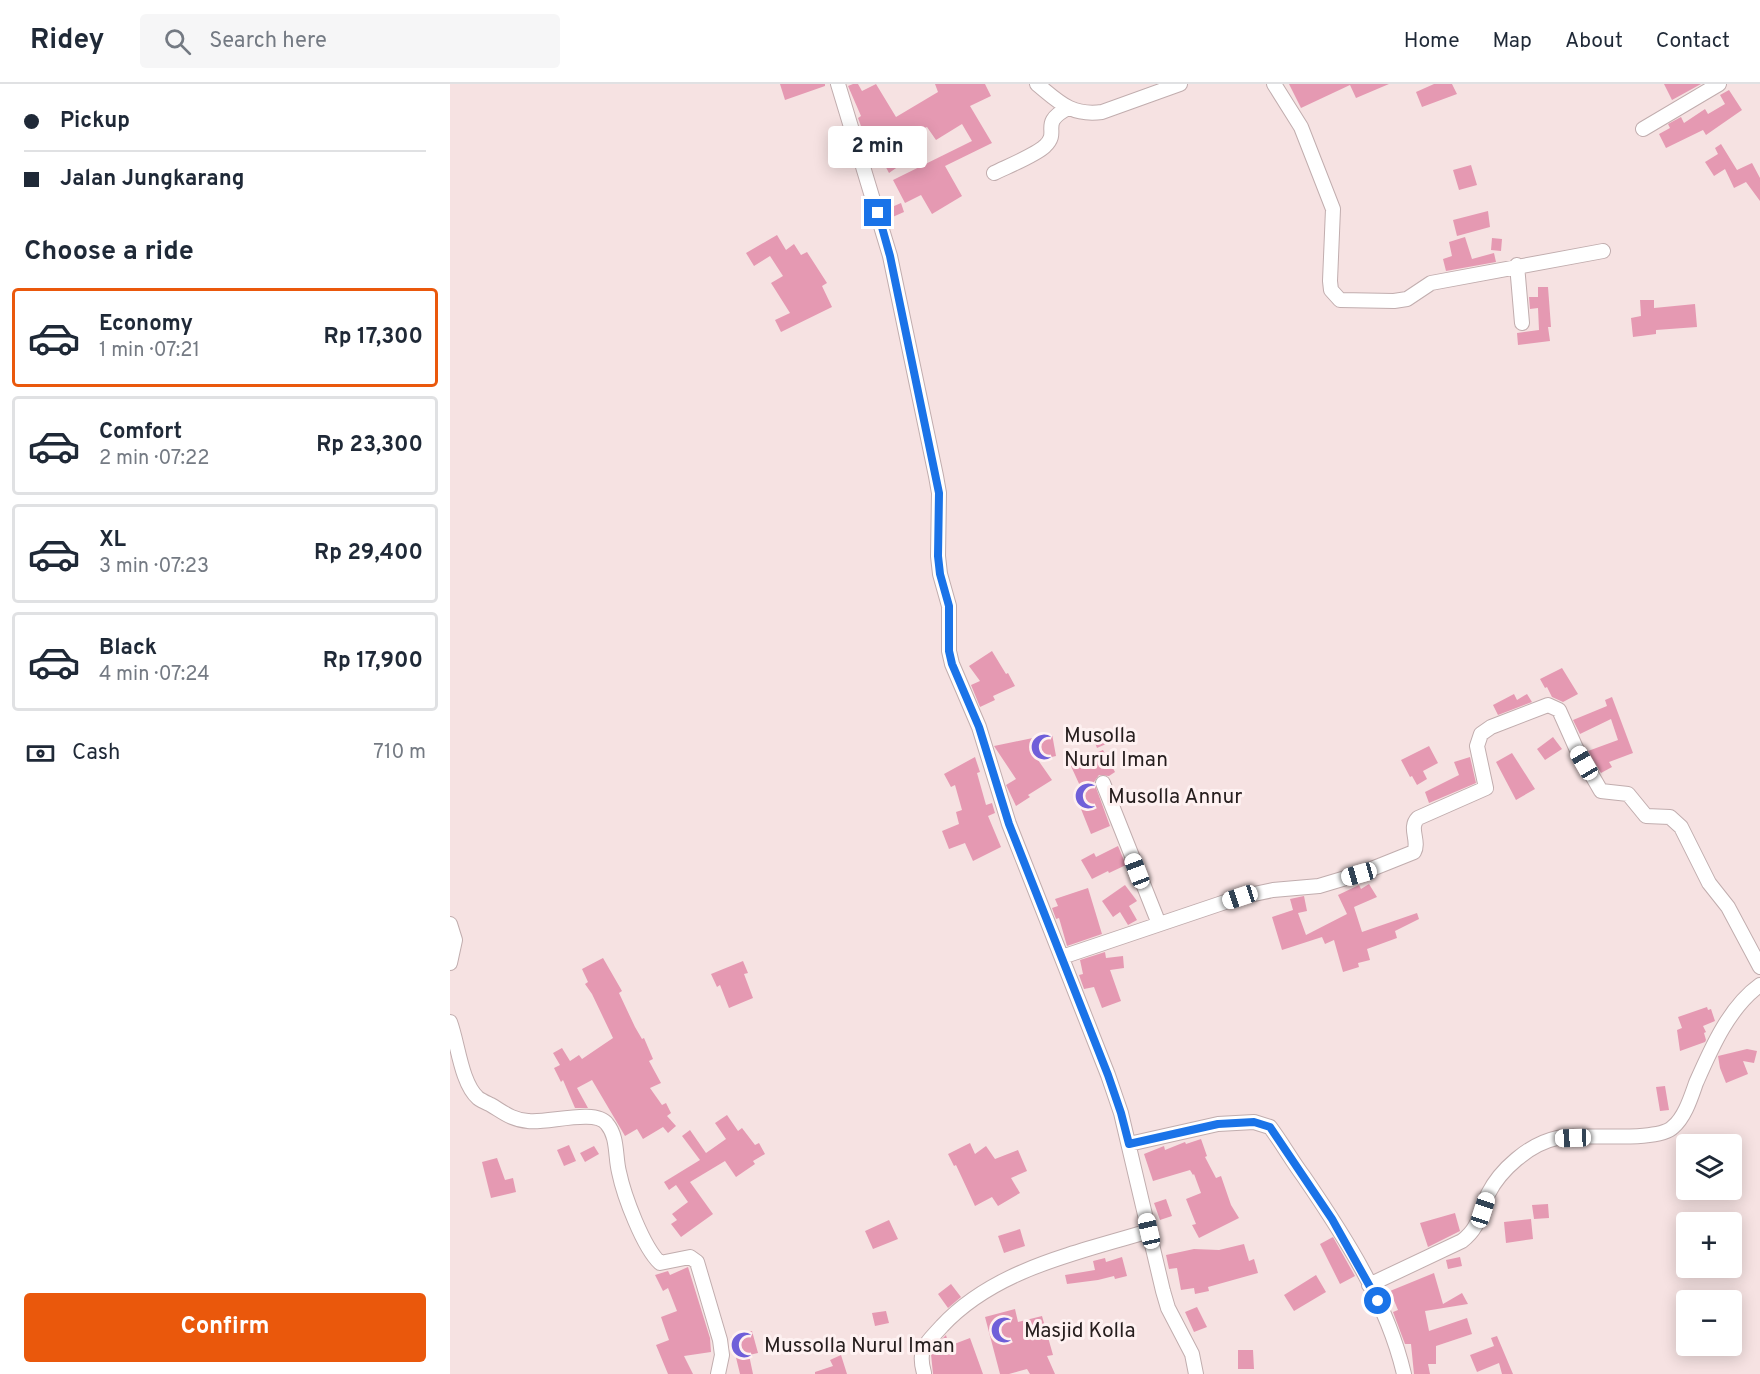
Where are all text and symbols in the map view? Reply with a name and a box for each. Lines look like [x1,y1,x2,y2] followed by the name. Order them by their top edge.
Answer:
[140,14,560,68] search box
[30,23,104,59] text: Ridey
[161,25,194,58] icon: search
[209,28,327,55] text: Search here
[1404,28,1460,55] text: Home
[1493,28,1532,55] text: Map
[1565,28,1623,55] text: About
[1656,28,1730,55] text: Contact
[60,108,130,135] text: Pickup
[828,126,928,168] callout: 2 min
[851,134,904,160] text: 2 min
[60,166,244,193] text: Jalan Jungkarang
[864,199,891,226] route end
[24,235,194,269] text: Choose a ride
[27,311,81,365] icon: car
[99,311,193,338] text: Economy
[324,324,423,351] text: Rp 17,300
[99,338,200,364] text: 1 min · 07:21
[27,419,81,473] icon: car
[99,419,182,446] text: Comfort
[316,432,423,459] text: Rp 23,300
[99,446,209,472] text: 2 min · 07:22
[27,527,81,581] icon: car
[99,527,126,554] text: XL
[314,540,423,567] text: Rp 29,400
[99,554,209,580] text: 3 min · 07:23
[27,635,81,689] icon: car
[99,635,157,662] text: Black
[323,648,423,675] text: Rp 17,900
[99,662,210,688] text: 4 min · 07:24
[1064,723,1168,774] place label: Musolla Nurul Iman
[1029,732,1059,762] mosque icon: Musolla Nurul Iman
[24,737,57,770] icon: cash
[72,740,121,767] text: Cash
[373,740,426,766] text: 710 m
[1567,743,1601,783] car
[1073,781,1103,811] mosque icon: Musolla Annur
[1108,784,1243,811] place label: Musolla Annur
[1122,851,1152,891] car
[1339,860,1379,888] car
[1220,883,1260,911] car
[1555,1128,1591,1148] car
[1676,1134,1742,1356] map controls
[1676,1134,1742,1200] button: layers
[1469,1190,1497,1230] car
[1136,1211,1162,1251] car
[1676,1212,1742,1278] button: +
[1364,1287,1391,1314] route start
[1676,1290,1742,1356] button: −
[24,1293,426,1362] button: Confirm
[989,1315,1019,1345] mosque icon: Masjid Kolla
[1024,1318,1136,1345] place label: Masjid Kolla
[729,1330,759,1360] mosque icon: Mussolla Nurul Iman
[764,1333,955,1360] place label: Mussolla Nurul Iman

